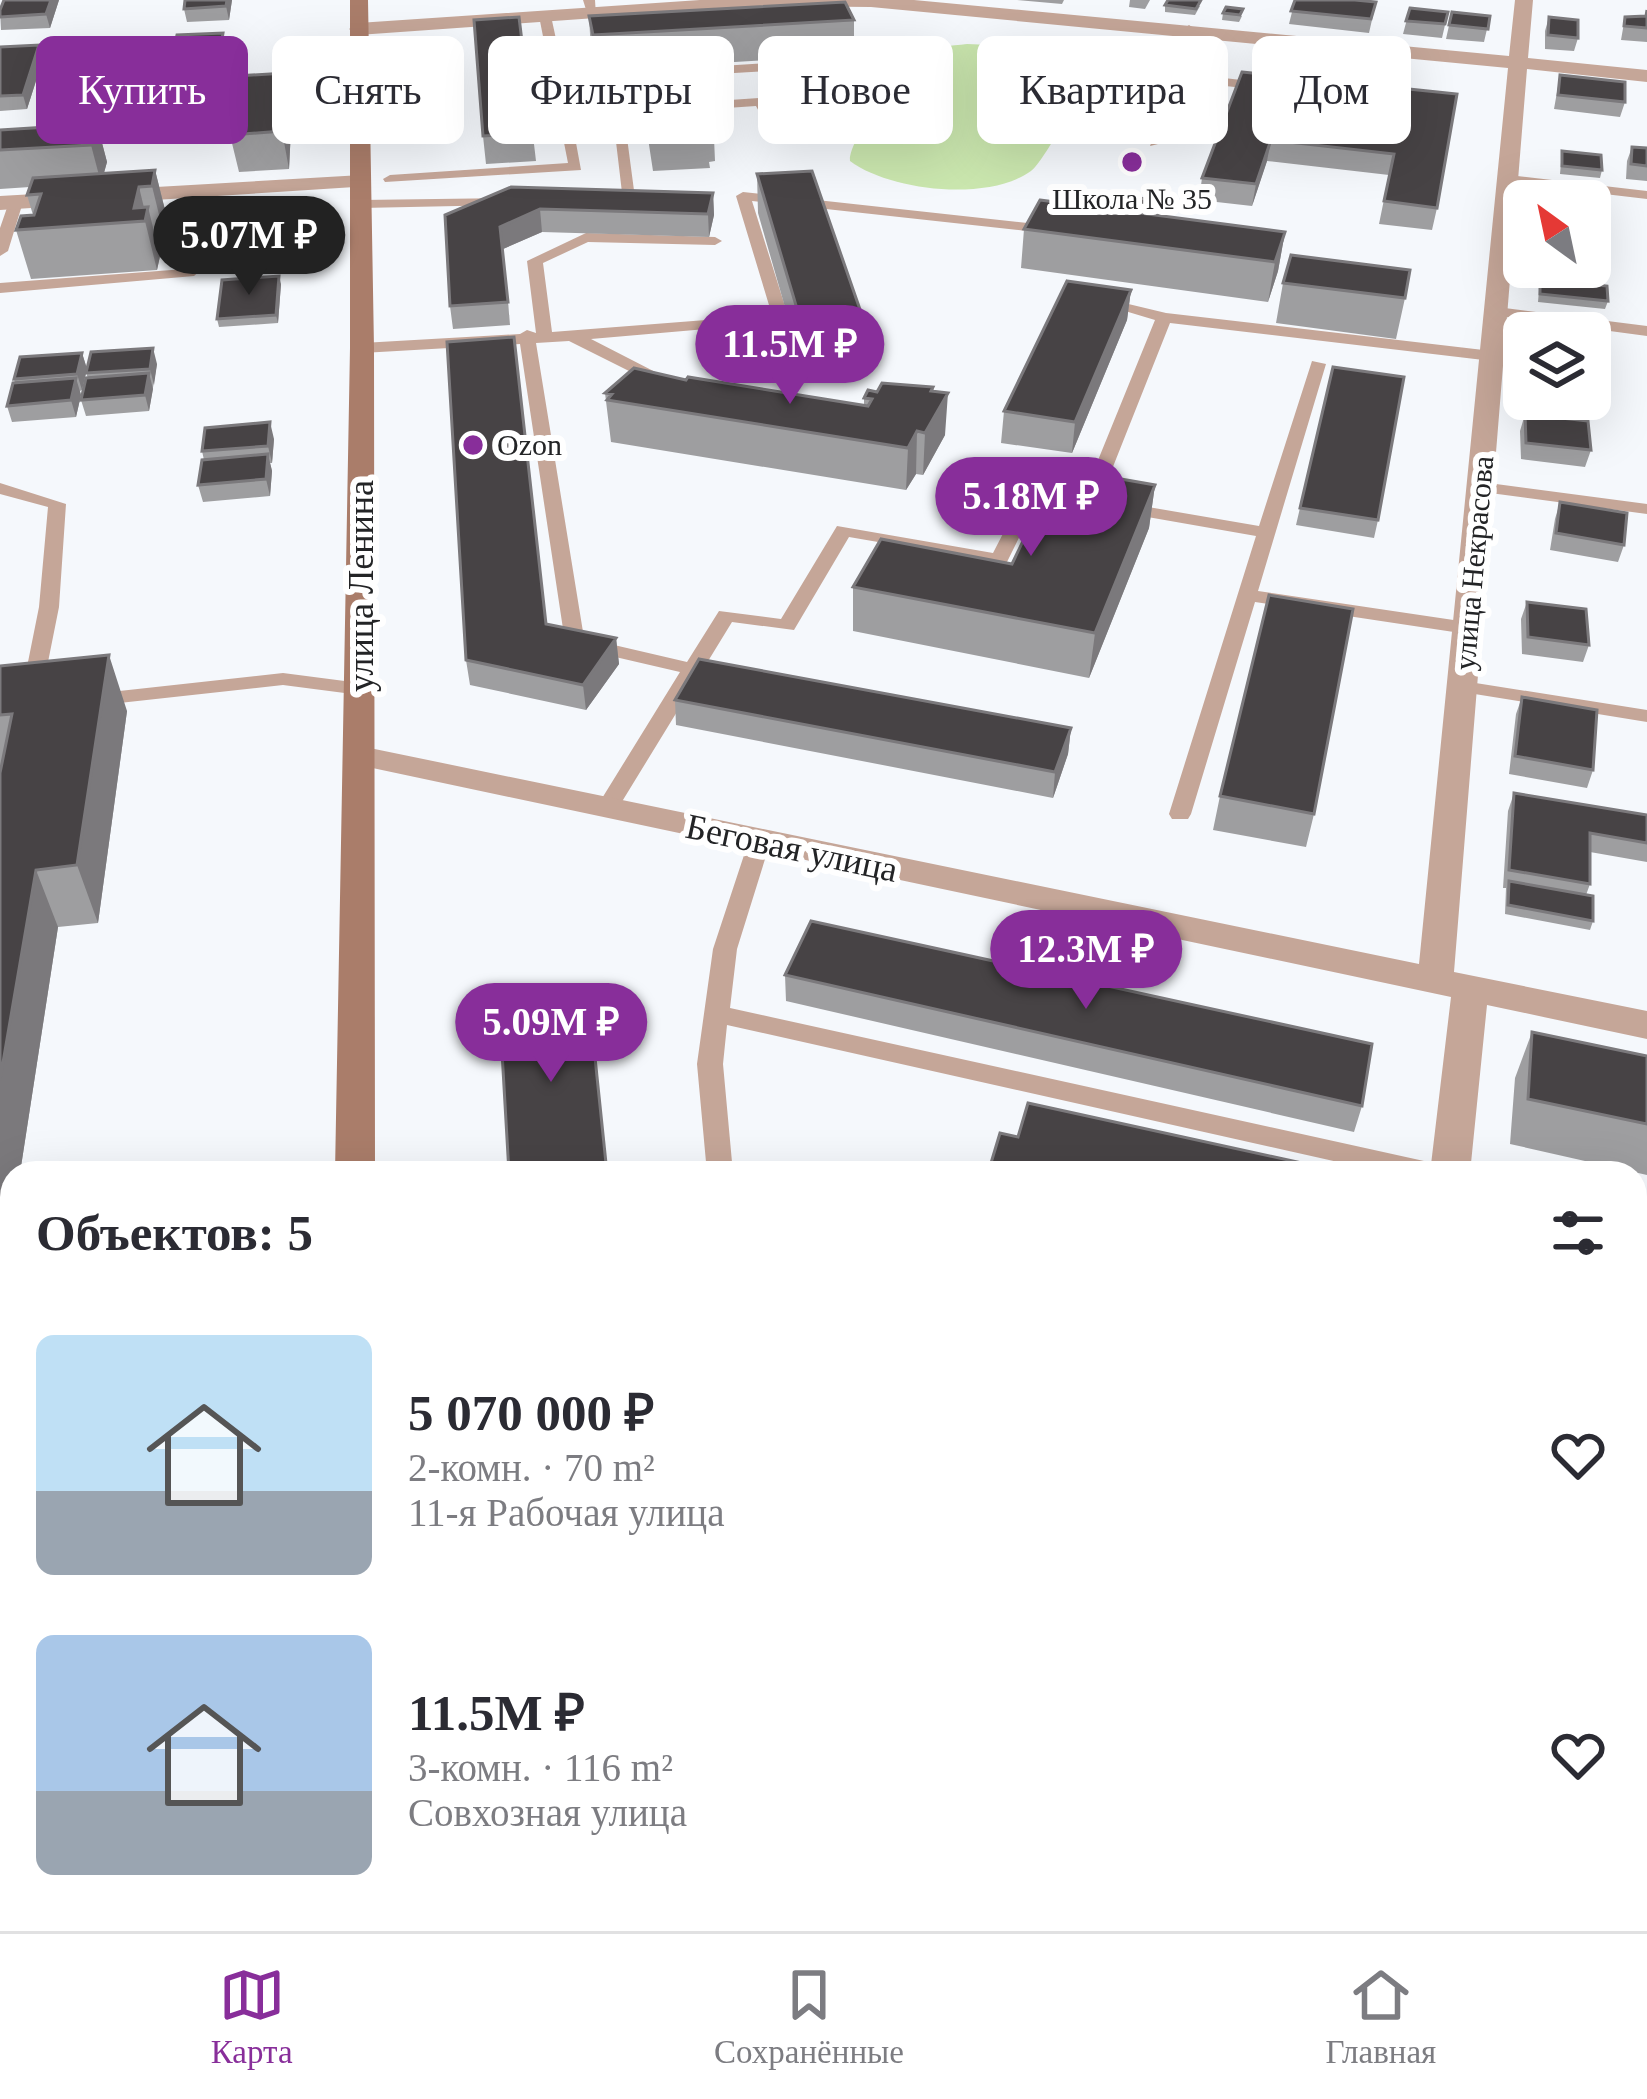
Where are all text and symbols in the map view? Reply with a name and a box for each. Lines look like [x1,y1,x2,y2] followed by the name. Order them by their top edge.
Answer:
[36,36,248,144] chip: Купить
[272,36,464,144] chip: Снять
[488,36,734,144] chip: Фильтры
[758,36,953,144] chip: Новое
[977,36,1228,144] chip: Квартира
[1252,36,1411,144] chip: Дом
[1119,149,1145,175] marker: Школа № 35
[1503,180,1611,288] north arrow
[1503,180,1611,420] map controls
[1052,182,1212,215] place label: Школа № 35
[138,196,360,298] pin: 5.07M ₽
[180,213,318,256] text: 5.07M ₽
[679,305,901,407] pin: 11.5M ₽
[1503,312,1611,420] button: layers
[722,322,858,365] text: 11.5M ₽
[497,428,562,461] place label: Ozon
[460,432,486,458] marker: Ozon
[1448,454,1499,671] street label: улица Некрасова
[920,457,1142,559] pin: 5.18M ₽
[962,474,1100,517] text: 5.18M ₽
[341,480,381,692] street label: улица Ленина
[682,806,901,890] street label: Беговая улица
[975,910,1197,1012] pin: 12.3M ₽
[1017,927,1155,970] text: 12.3M ₽
[440,983,662,1085] pin: 5.09M ₽
[482,1000,620,1043] text: 5.09M ₽
[1545,1200,1611,1266] icon: filters
[36,1205,313,1261] text: Объектов: 5
[132,1383,276,1527] icon: home
[408,1385,654,1441] text: 5 070 000 ₽
[1545,1422,1611,1488] icon: heart
[408,1446,655,1489] text: 2-комн. · 70 m²
[408,1491,724,1534] text: 11-я Рабочая улица
[132,1683,276,1827] icon: home
[408,1685,585,1741] text: 11.5M ₽
[1545,1722,1611,1788] icon: heart
[408,1746,673,1789] text: 3-комн. · 116 m²
[408,1791,687,1834] text: Совхозная улица
[211,1962,293,2071] tab: Карта
[714,1962,904,2071] tab: Сохранённые
[1325,1962,1436,2071] tab: Главная

